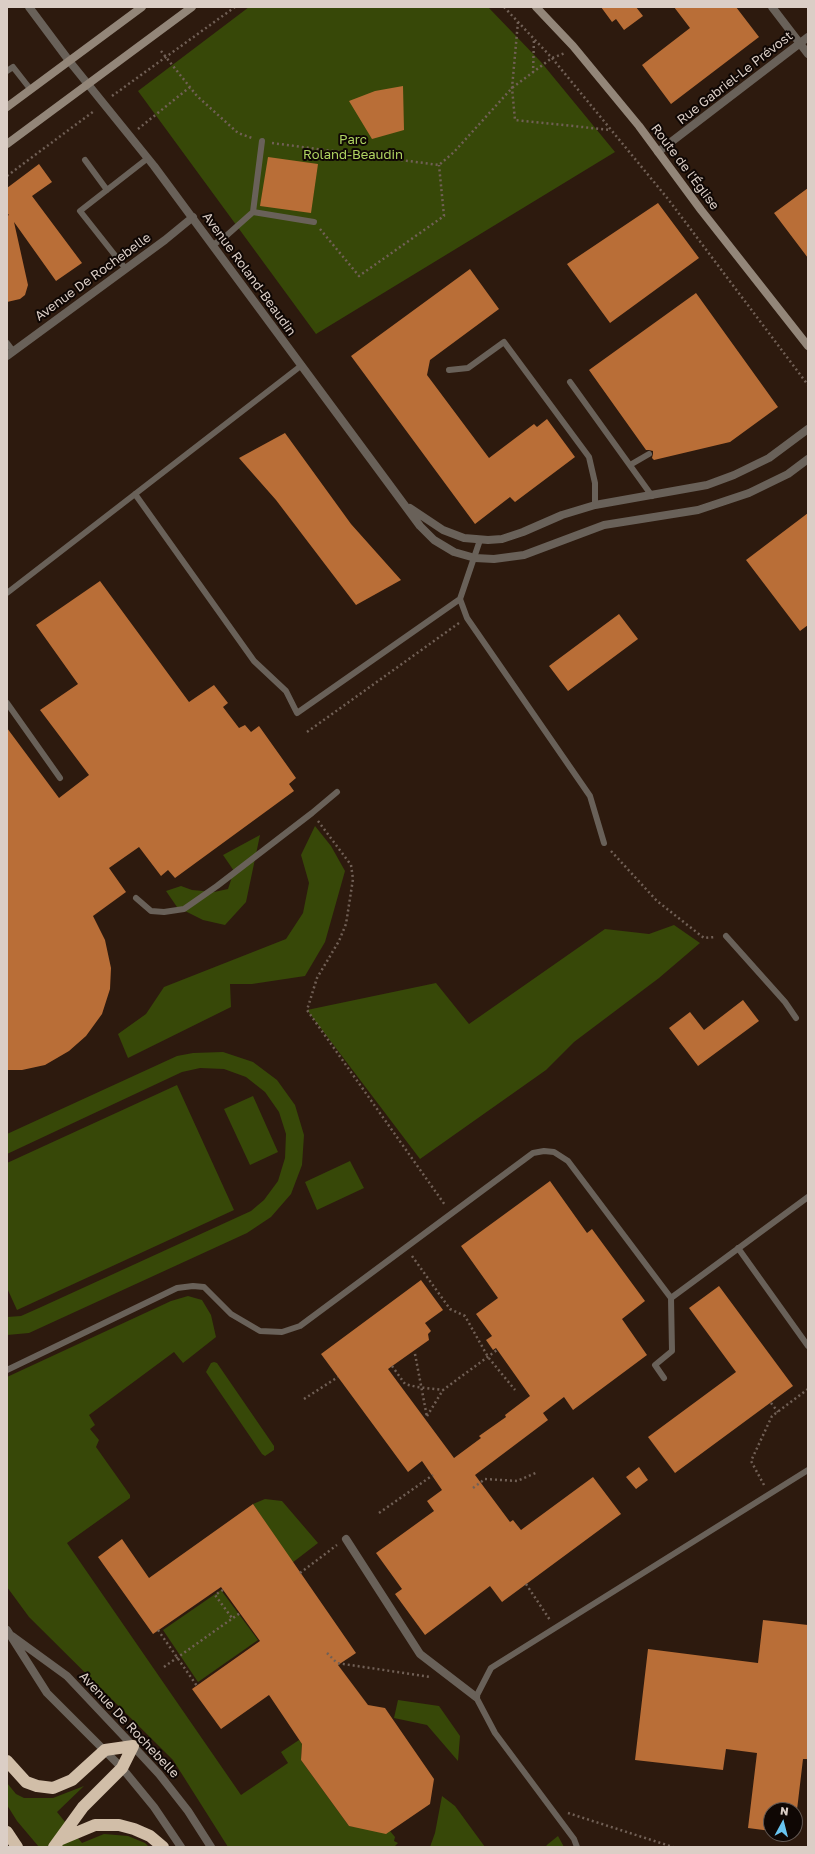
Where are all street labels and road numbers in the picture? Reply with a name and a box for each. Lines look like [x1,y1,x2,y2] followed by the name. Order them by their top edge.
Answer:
[674,28,796,128] street label: Rue Gabriel-Le Prévost
[648,121,722,213] street label: Route de l'Église
[199,209,299,339] street label: Avenue Roland-Beaudin
[32,230,154,324] street label: Avenue De Rochebelle
[76,1669,182,1781] street label: Avenue De Rochebelle

